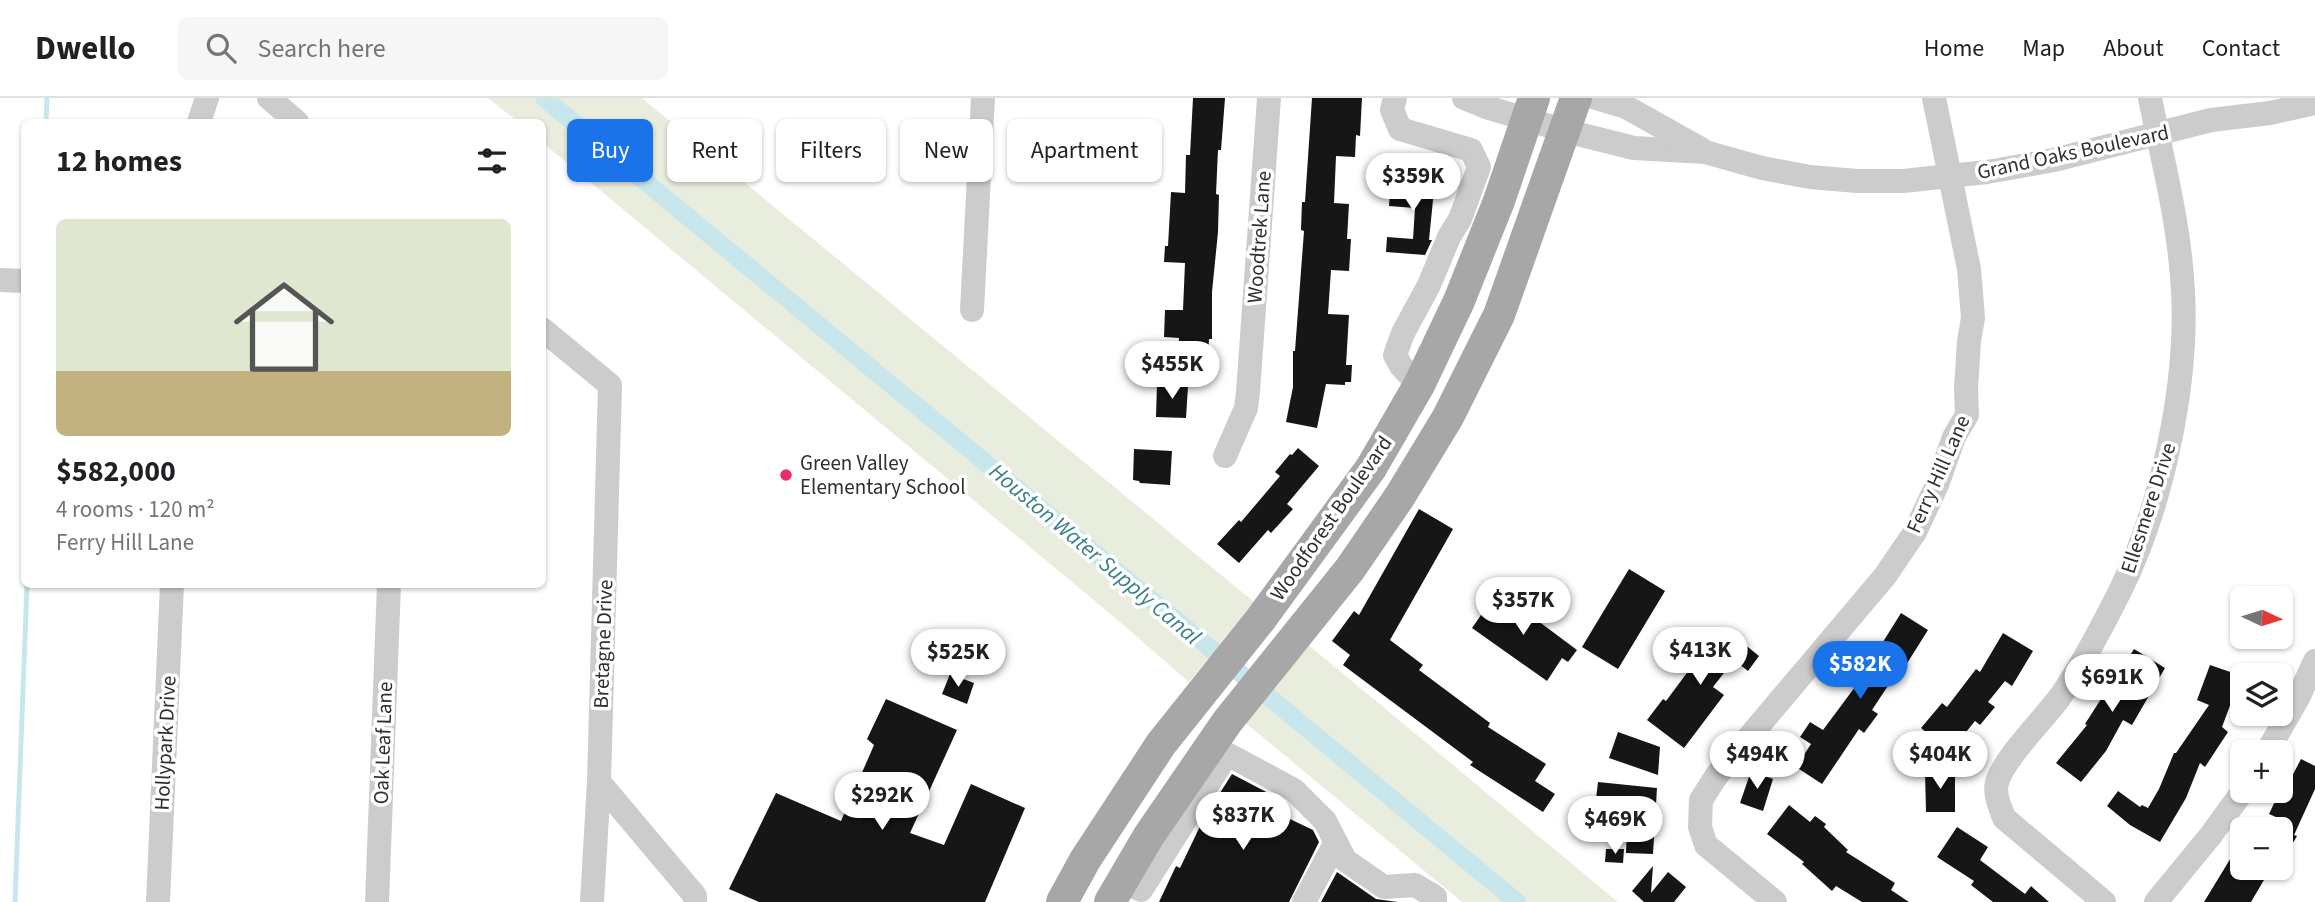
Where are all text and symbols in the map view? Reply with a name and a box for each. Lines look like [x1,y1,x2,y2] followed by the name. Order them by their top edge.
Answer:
[178,17,668,80] search box
[35,25,136,72] text: Dwello
[202,29,240,67] icon: search
[258,30,386,67] text: Search here
[1924,31,1984,66] text: Home
[2022,31,2065,66] text: Map
[2103,31,2164,66] text: About
[2202,31,2280,66] text: Contact
[1974,117,2172,187] street label: Grand Oaks Boulevard
[567,119,653,182] chip: Buy
[667,119,762,182] chip: Rent
[776,119,886,182] chip: Filters
[900,119,993,182] chip: New
[1007,119,1162,182] chip: Apartment
[56,140,182,183] text: 12 homes
[473,142,511,180] icon: filters
[1364,153,1462,213] pin: $359K
[1382,159,1444,192] text: $359K
[1239,170,1279,304] street label: Woodtrek Lane
[221,264,347,390] icon: home
[1123,342,1221,401] pin: $455K
[1141,347,1203,380] text: $455K
[1899,410,1977,538] street label: Ferry Hill Lane
[1263,429,1399,607] street label: Woodforest Boulevard
[2113,439,2183,577] street label: Ellesmere Drive
[800,448,966,502] place label: Green Valley Elementary School
[56,450,176,493] text: $582,000
[982,455,1208,653] water label: Houston Water Supply Canal
[778,467,794,483] marker: Green Valley Elementary School
[56,493,215,526] text: 4 rooms · 120 m²
[56,526,194,559] text: Ferry Hill Lane
[1474,578,1572,637] pin: $357K
[586,579,620,709] street label: Bretagne Drive
[1492,583,1554,616] text: $357K
[2230,586,2292,649] north arrow
[2230,586,2293,880] map controls
[1651,628,1749,687] pin: $413K
[909,630,1007,689] pin: $525K
[1669,633,1731,666] text: $413K
[927,635,989,668] text: $525K
[1811,642,1909,701] pin: $582K
[1829,647,1891,680] text: $582K
[2063,654,2161,714] pin: $691K
[2081,660,2143,693] text: $691K
[2230,663,2293,726] button: layers
[146,675,184,811] street label: Hollypark Drive
[366,681,400,805] street label: Oak Leaf Lane
[1708,732,1806,791] pin: $494K
[1891,732,1989,791] pin: $404K
[1726,737,1788,770] text: $494K
[1909,737,1971,770] text: $404K
[2230,740,2293,803] button: +
[833,772,931,832] pin: $292K
[851,778,913,811] text: $292K
[1194,792,1292,852] pin: $837K
[1566,796,1664,856] pin: $469K
[1212,798,1274,831] text: $837K
[1584,802,1646,835] text: $469K
[2230,817,2293,880] button: −

